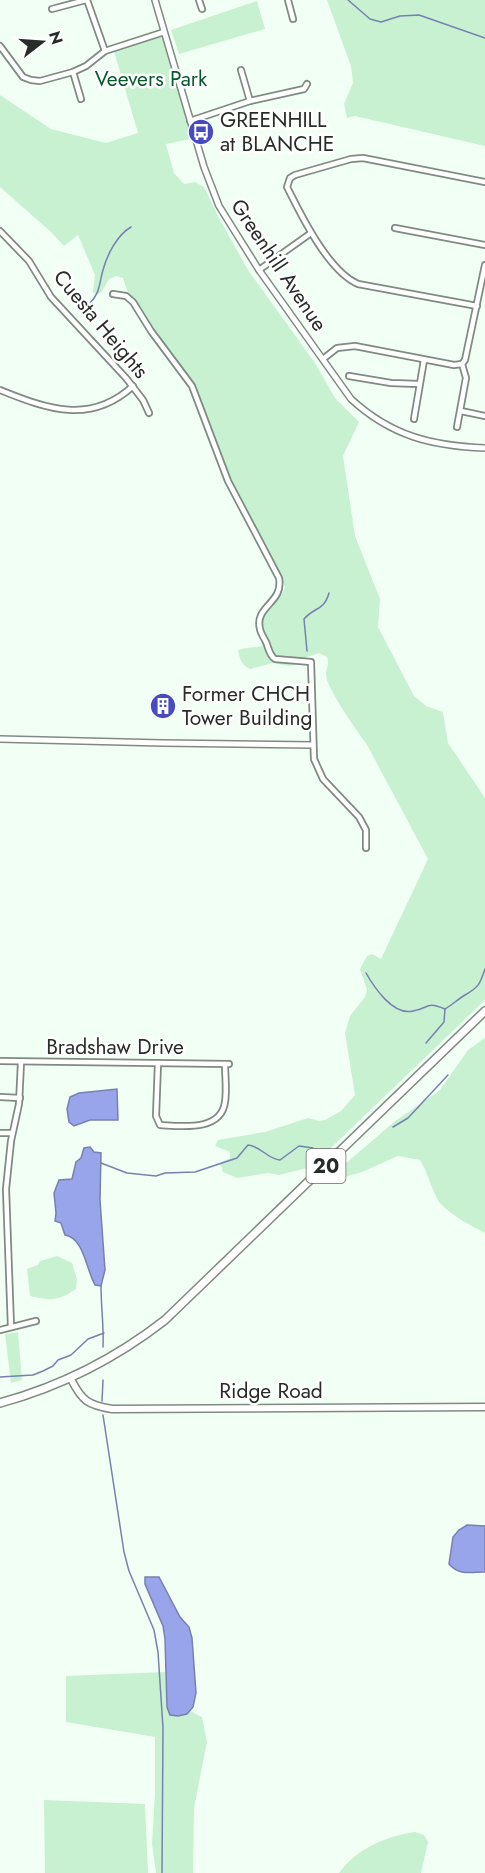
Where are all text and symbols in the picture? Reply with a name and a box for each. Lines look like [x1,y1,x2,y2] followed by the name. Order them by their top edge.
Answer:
[12,12,72,72] north arrow
[43,28,69,47] text: N
[95,64,208,94] park label: Veevers Park
[220,105,334,159] place label: GREENHILL at BLANCHE
[186,117,216,147] bus stop icon: GREENHILL at BLANCHE
[224,193,335,337] street label: Greenhill Avenue
[46,263,156,385] street label: Cuesta Heights
[182,679,313,733] place label: Former CHCH Tower Building
[148,691,178,721] building icon: Former CHCH Tower Building
[46,1032,184,1062] street label: Bradshaw Drive
[306,1149,346,1183] road number: 20
[219,1376,323,1406] street label: Ridge Road

